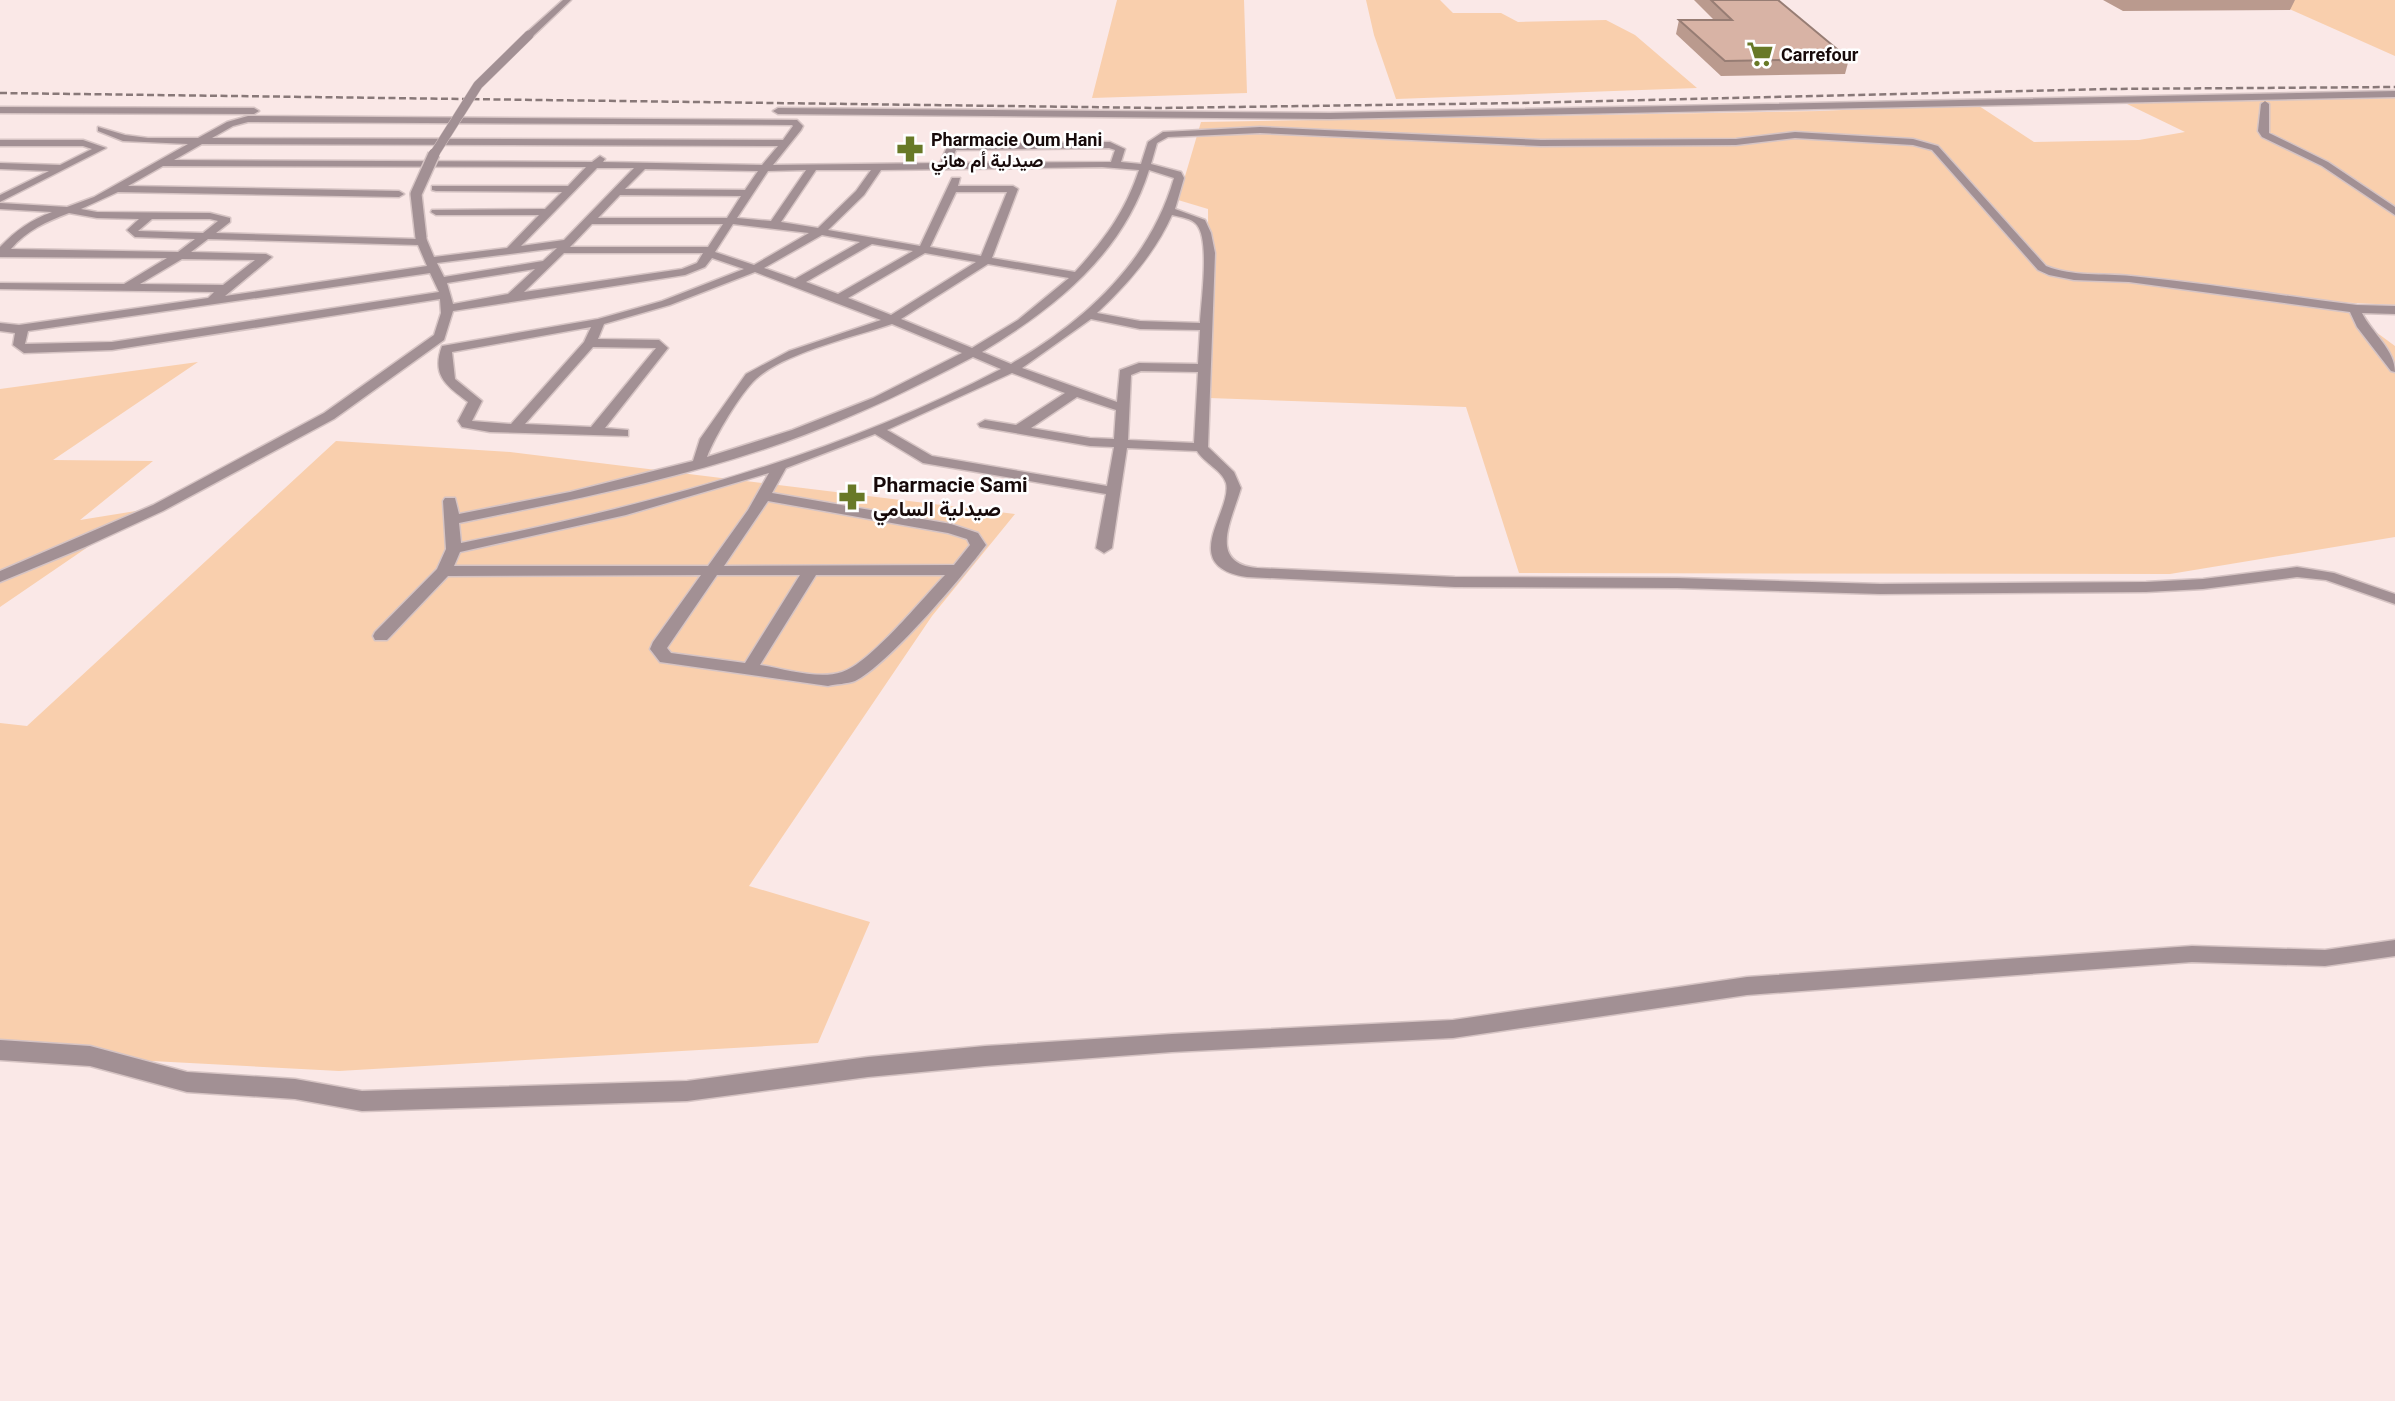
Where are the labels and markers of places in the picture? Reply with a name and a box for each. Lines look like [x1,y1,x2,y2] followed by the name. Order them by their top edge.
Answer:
[1745,39,1775,69] supermarket icon: Carrefour
[1781,44,1859,65] place label: Carrefour
[931,129,1102,176] place label: Pharmacie Oum Hani صيدلية أم هاني
[895,134,925,164] pharmacy icon: Pharmacie Oum Hani صيدلية أم هاني
[873,473,1028,526] place label: Pharmacie Sami صيدلية السامي
[837,482,867,512] pharmacy icon: Pharmacie Sami صيدلية السامي

